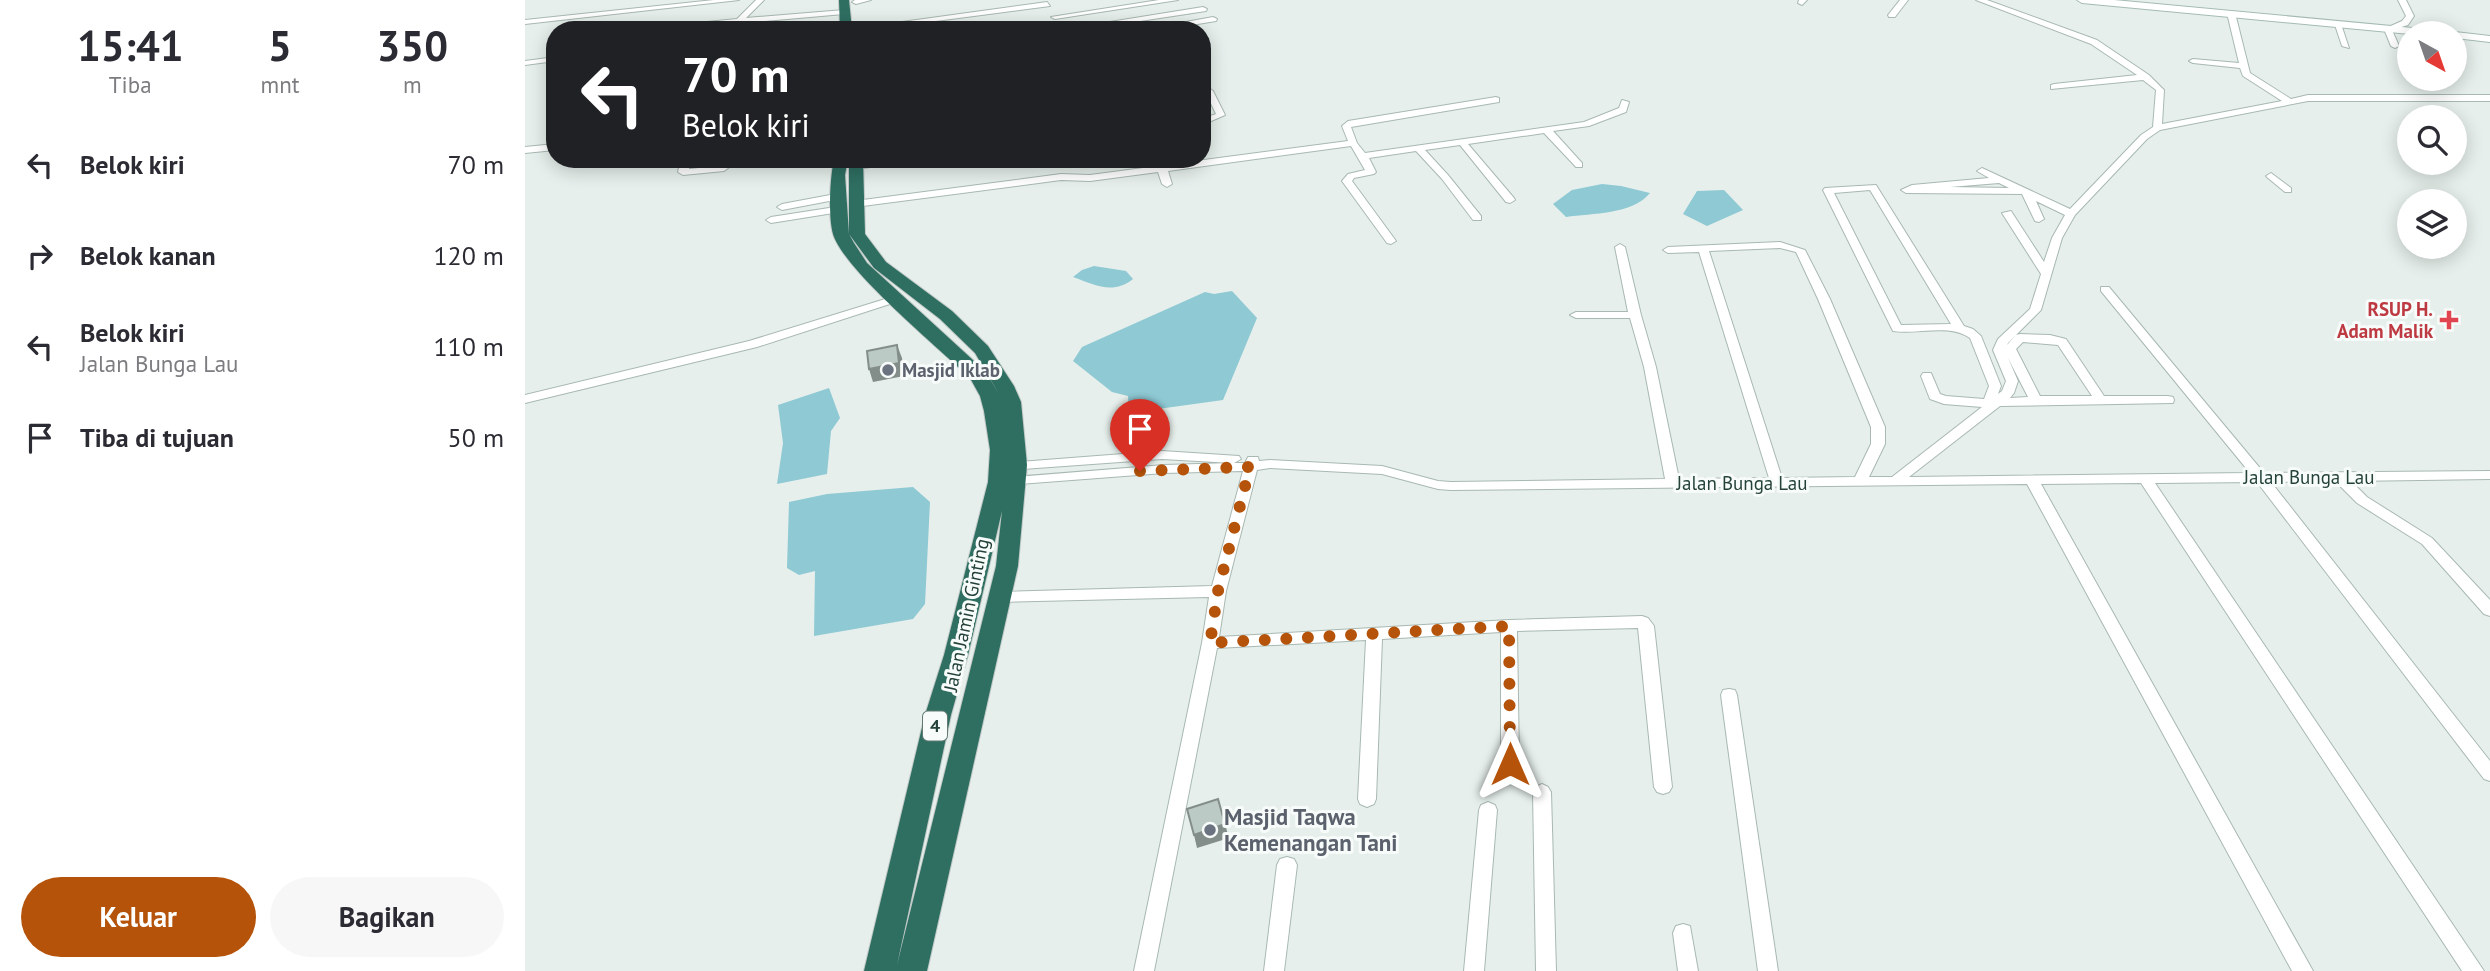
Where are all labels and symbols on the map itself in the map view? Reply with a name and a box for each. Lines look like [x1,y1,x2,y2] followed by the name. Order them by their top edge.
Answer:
[2397,21,2467,91] north arrow
[2337,297,2434,343] place label: RSUP H. Adam Malik
[2439,310,2459,330] marker: RSUP H. Adam Malik
[902,358,1000,382] place label: Masjid Iklab
[880,362,896,378] marker: Masjid Iklab
[1110,399,1170,471] pin
[2243,465,2374,489] street label: Jalan Bunga Lau
[1676,471,1807,495] street label: Jalan Bunga Lau
[938,536,994,695] street label: Jalan Jamin Ginting
[923,712,947,740] road number: 4
[1473,727,1547,801] position arrow
[1224,802,1398,857] place label: Masjid Taqwa Kemenangan Tani
[1202,822,1218,838] marker: Masjid Taqwa Kemenangan Tani

